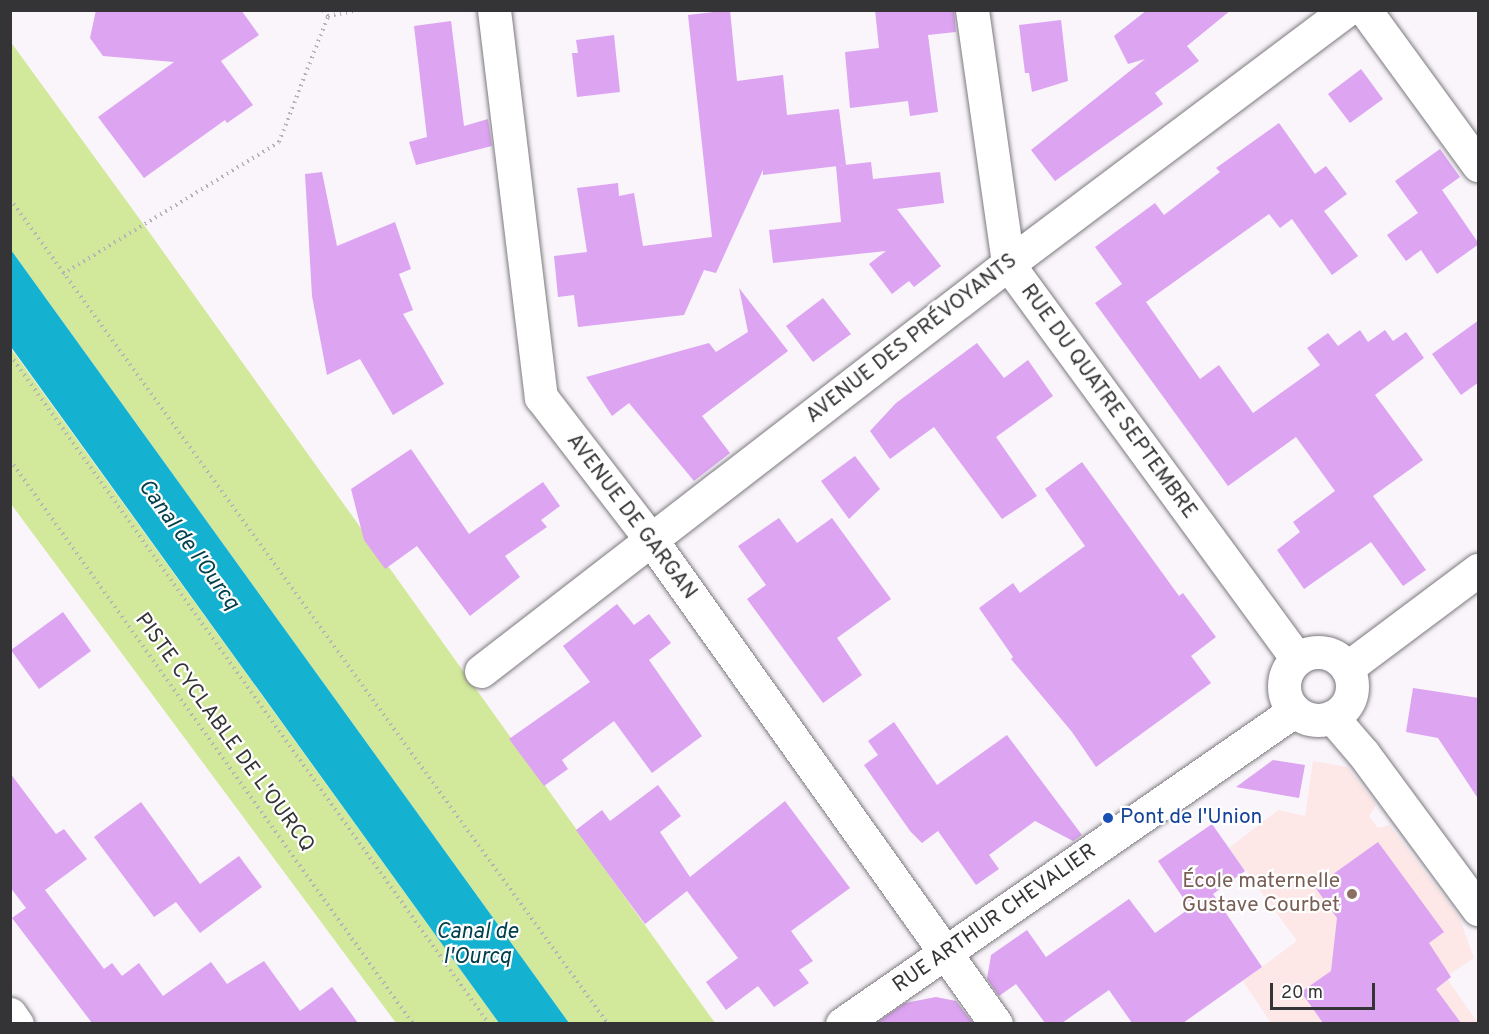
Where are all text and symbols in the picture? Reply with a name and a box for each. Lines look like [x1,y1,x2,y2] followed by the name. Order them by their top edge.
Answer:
[801,249,1023,429] street label: AVENUE DES PRÉVOYANTS
[1014,280,1202,524] street label: RUE DU QUATRE SEPTEMBRE
[560,429,702,605] street label: AVENUE DE GARGAN
[132,475,244,615] water label: Canal de l'Ourcq
[129,609,319,857] street label: PISTE CYCLABLE DE L'OURCQ
[1120,805,1262,831] place label: Pont de l'Union
[1101,811,1115,825] marker: Pont de l'Union
[888,839,1102,999] street label: RUE ARTHUR CHEVALIER
[1182,869,1340,919] place label: École maternelle Gustave Courbet
[1345,887,1359,901] marker: École maternelle Gustave Courbet
[436,919,518,970] water label: Canal de l'Ourcq
[1273,971,1378,1009] scale bar
[1281,982,1323,1005] text: 20 m

